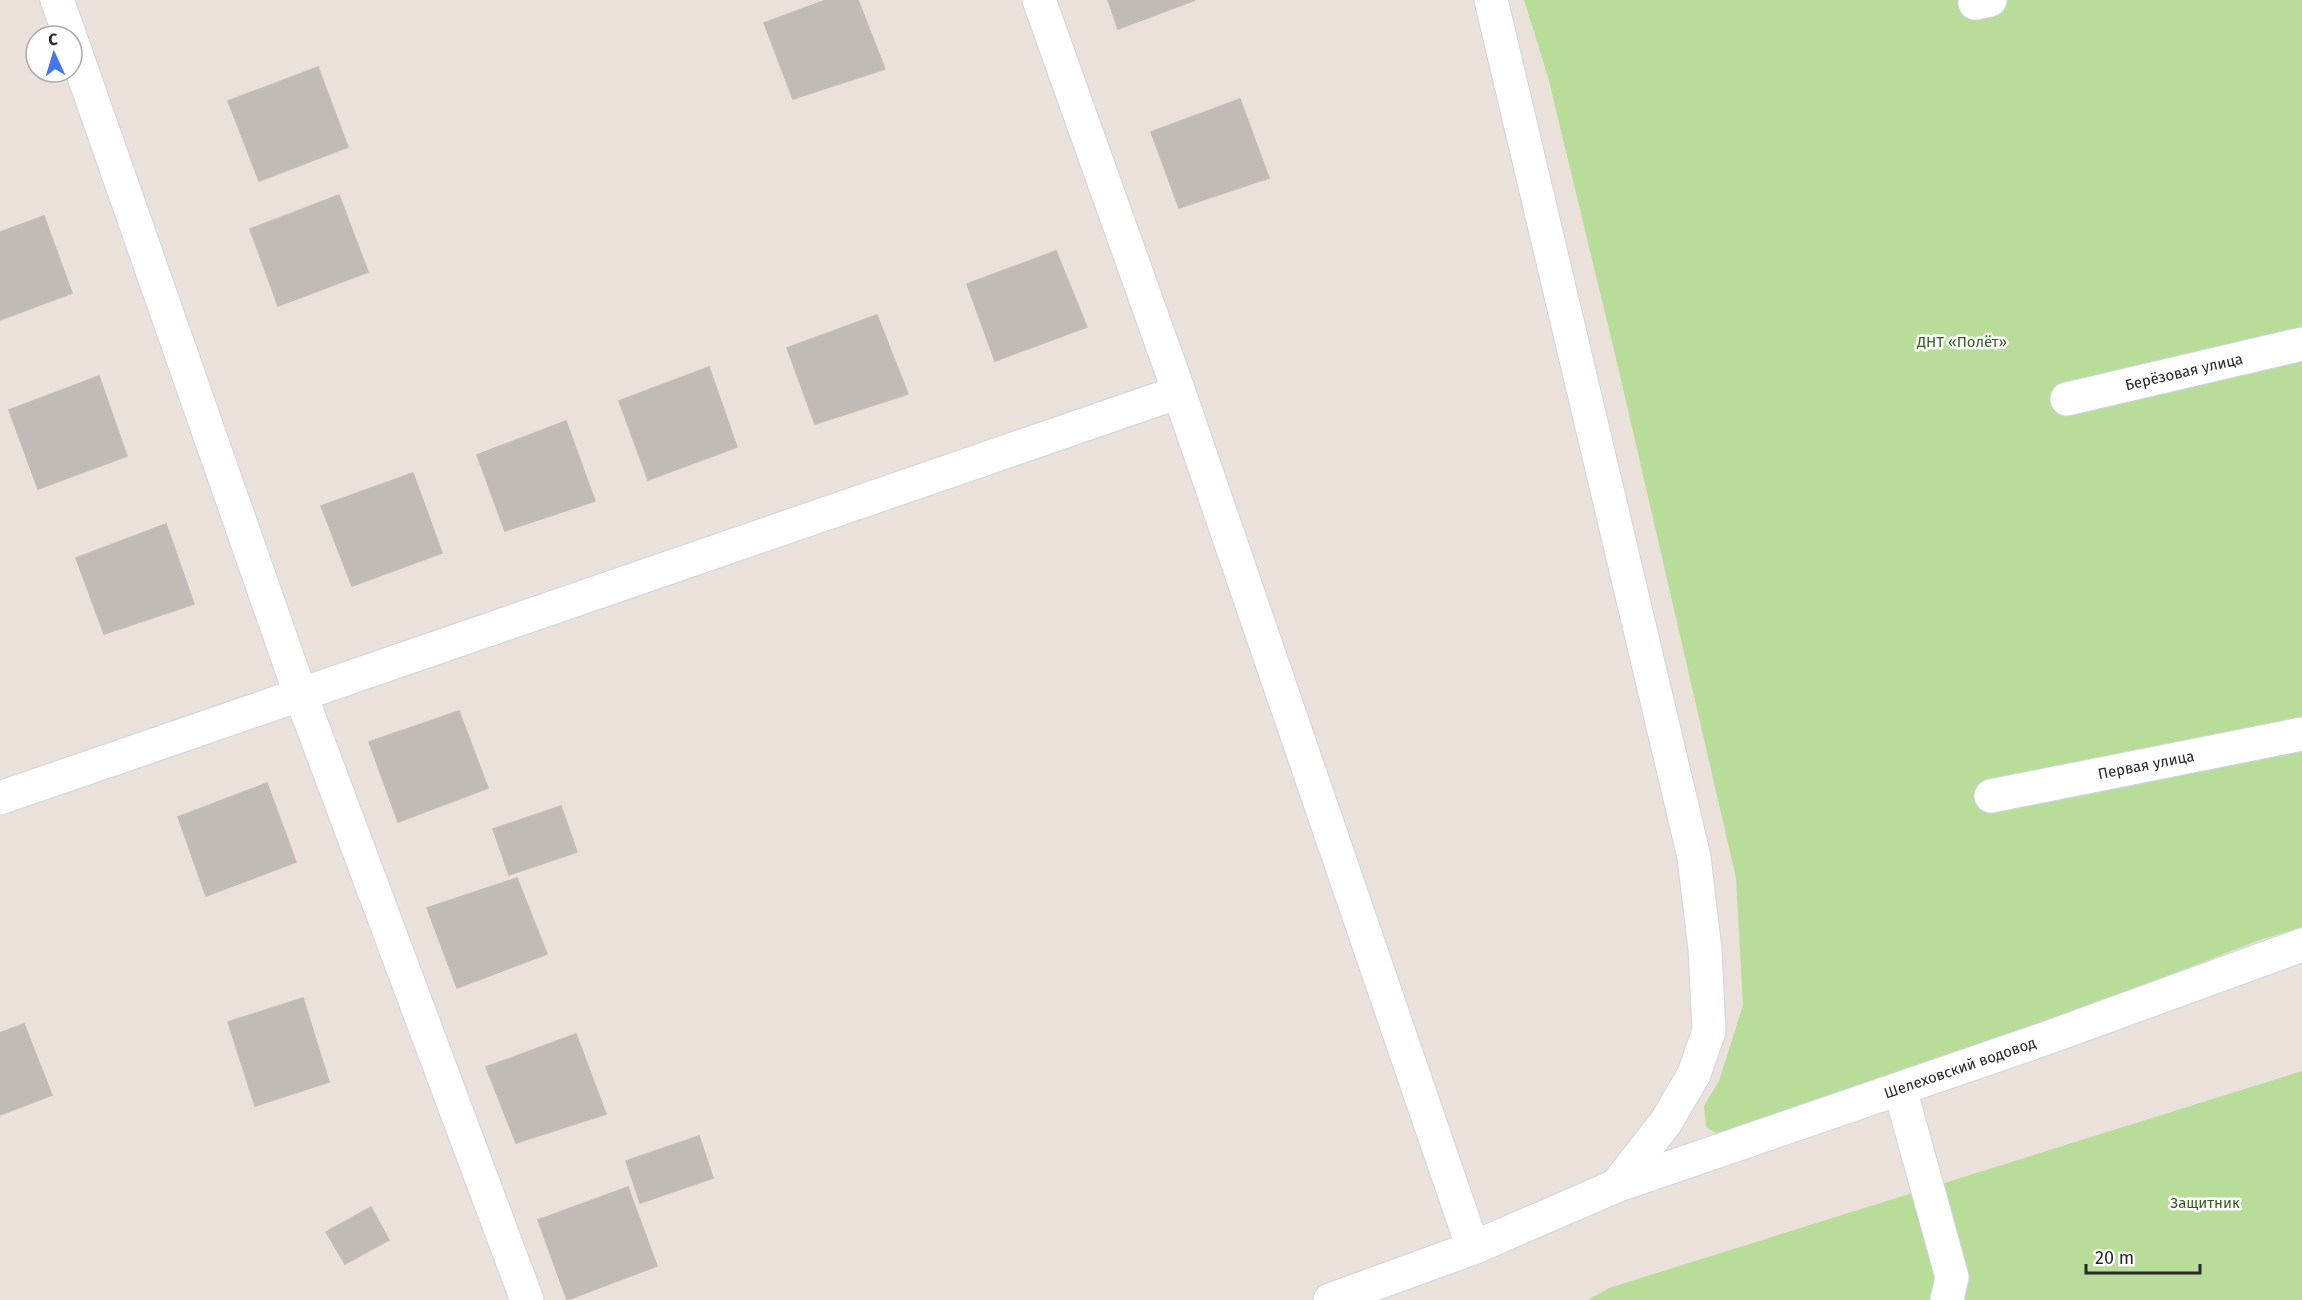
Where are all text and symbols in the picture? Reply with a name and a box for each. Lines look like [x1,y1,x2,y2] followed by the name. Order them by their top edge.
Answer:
[24,24,84,84] north arrow
[48,30,59,49] text: С
[1916,333,2007,351] park label: ДНТ «Полёт»
[2123,350,2245,394] street label: Берёзовая улица
[2096,747,2196,783] street label: Первая улица
[1882,1034,2038,1102] street label: Шелеховский водовод
[2170,1194,2240,1212] park label: Защитник
[2086,1237,2200,1275] scale bar
[2095,1247,2134,1269] text: 20 m

